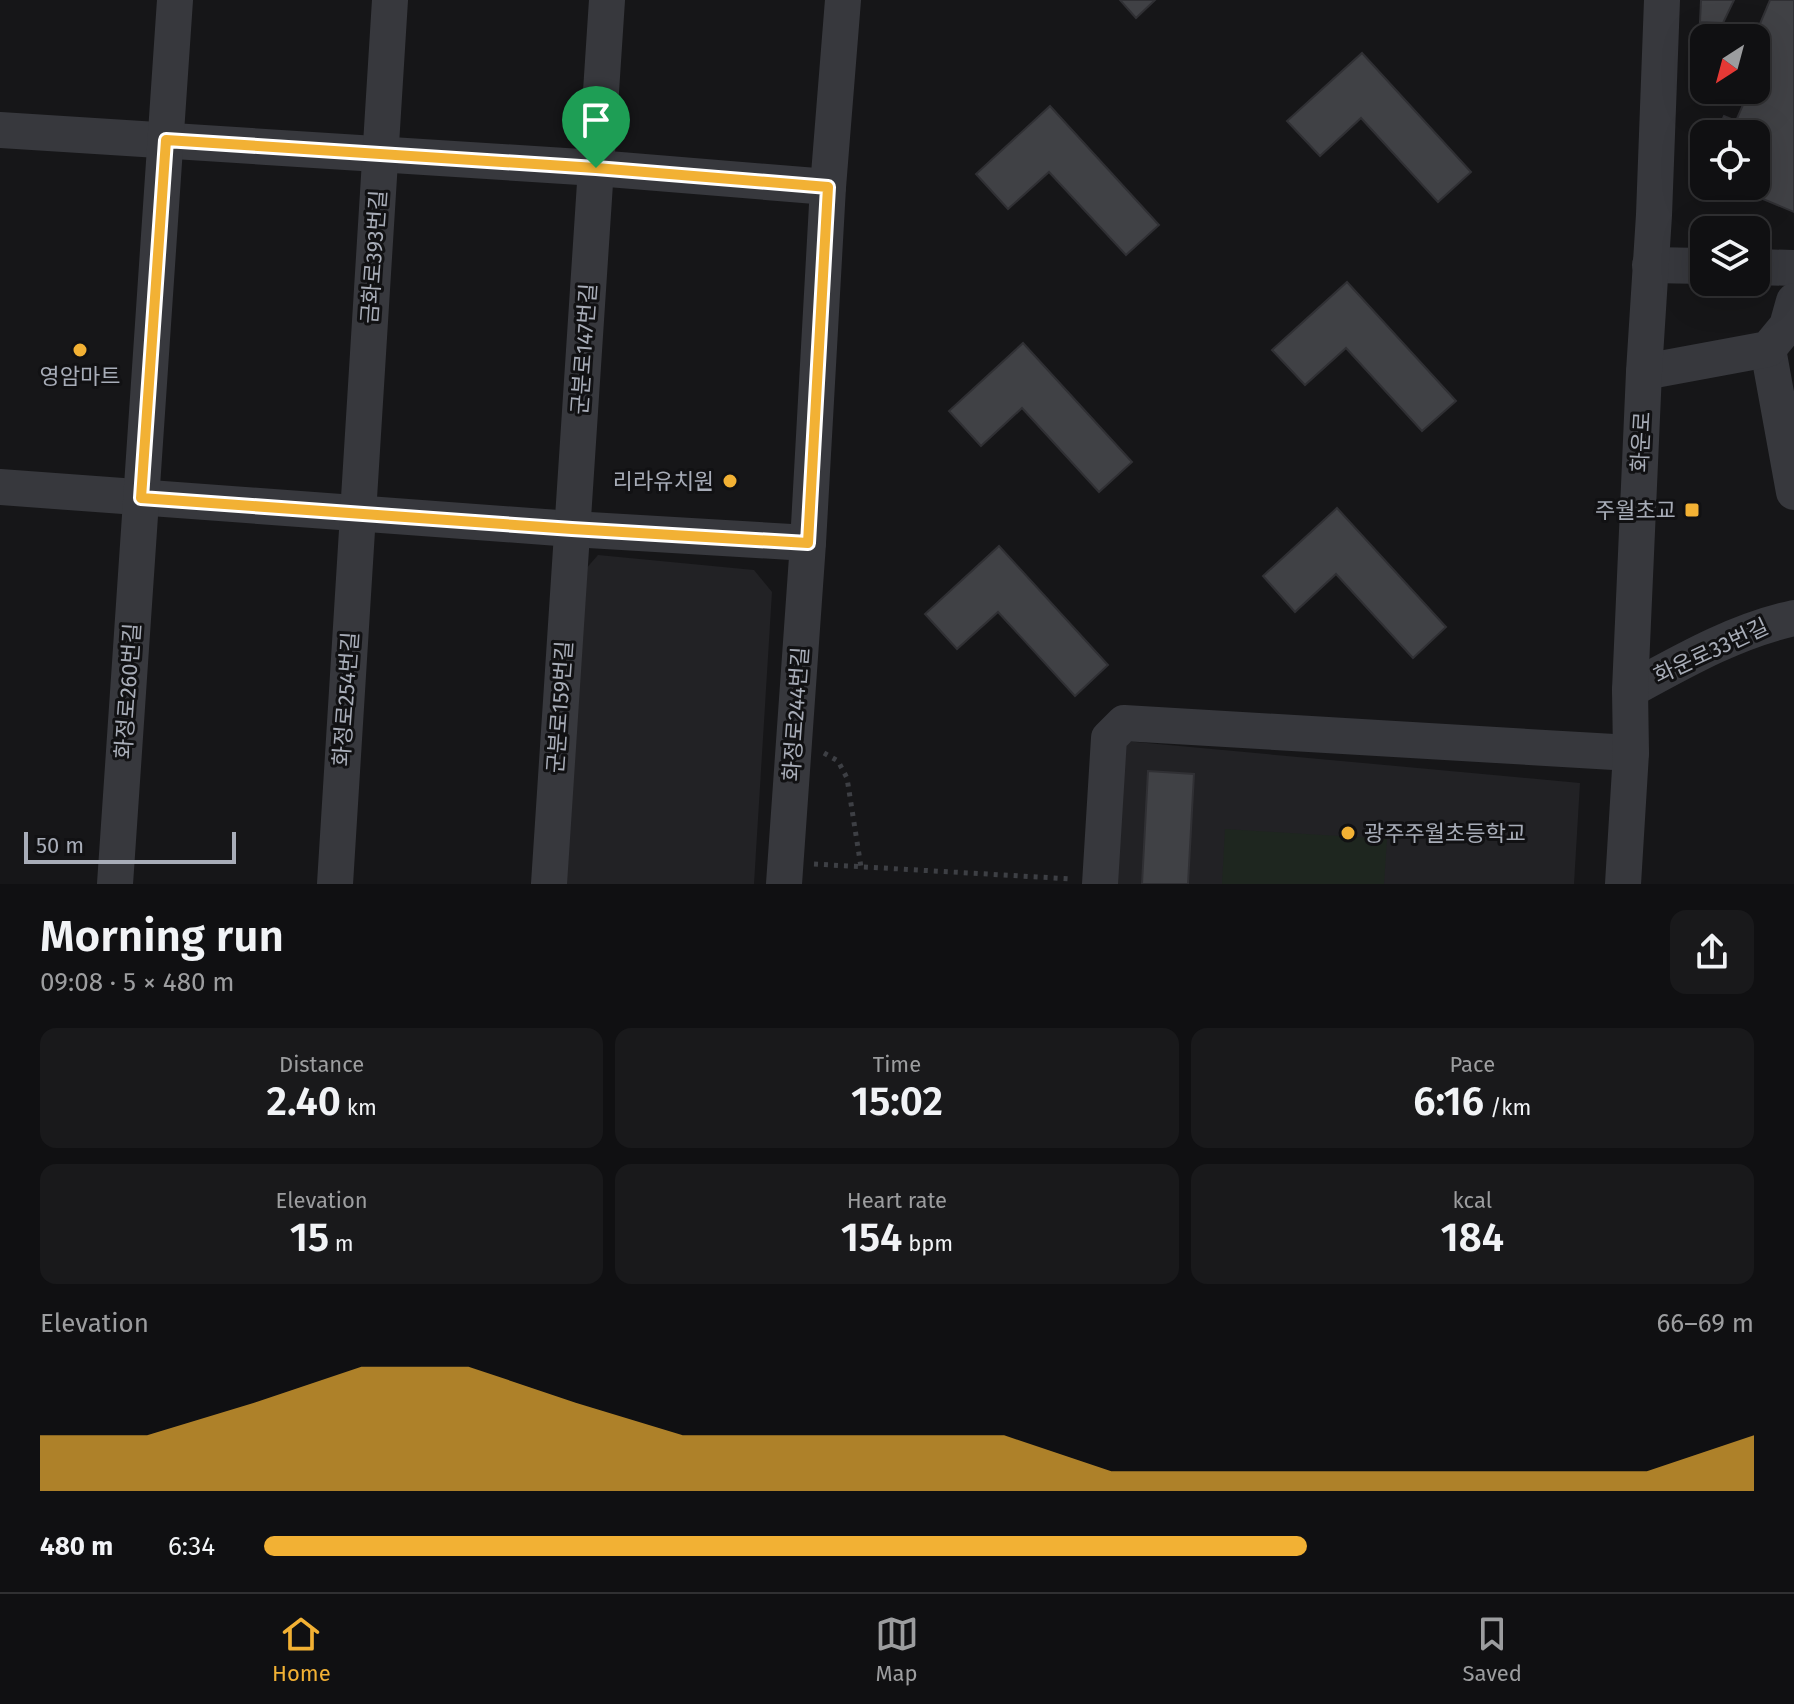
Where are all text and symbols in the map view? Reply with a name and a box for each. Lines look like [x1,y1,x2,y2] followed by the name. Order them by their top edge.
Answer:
[1690,24,1770,104] north arrow
[1690,24,1770,296] map controls
[562,86,630,168] pin
[574,98,618,142] icon: arrive
[1690,120,1770,200] button: locate
[356,189,392,325] street label: 금화로393번길
[1690,216,1770,296] button: layers
[566,282,602,416] street label: 군분로147번길
[71,341,89,359] marker: 영암마트
[40,363,120,390] place label: 영암마트
[1626,411,1656,473] street label: 화운로
[613,468,714,495] place label: 리라유치원
[721,472,739,490] marker: 리라유치원
[1595,497,1676,524] place label: 주월초교
[1683,501,1701,519] marker: 주월초교
[1649,613,1773,689] street label: 화운로33번길
[110,622,146,760] street label: 화정로260번길
[328,631,364,767] street label: 화정로254번길
[542,640,578,774] street label: 군분로159번길
[778,646,814,782] street label: 화정로244번길
[1364,820,1526,847] place label: 광주주월초등학교
[1339,824,1357,842] marker: 광주주월초등학교
[24,828,236,864] scale bar
[36,832,84,859] text: 50 m
[40,910,284,963] text: Morning run
[1670,910,1754,994] button: share
[40,967,235,998] text: 09:08 · 5 × 480 m
[279,1051,364,1078] text: Distance
[873,1051,921,1078] text: Time
[1450,1051,1495,1078] text: Pace
[266,1078,341,1126] text: 2.40
[851,1078,943,1126] text: 15:02
[1413,1078,1484,1126] text: 6:16
[341,1094,377,1121] text: km
[1484,1094,1531,1121] text: /km
[276,1187,368,1214] text: Elevation
[847,1187,947,1214] text: Heart rate
[1453,1187,1492,1214] text: kcal
[290,1214,329,1262] text: 15
[841,1214,902,1262] text: 154
[1441,1214,1504,1262] text: 184
[329,1230,354,1257] text: m
[902,1230,953,1257] text: bpm
[40,1308,149,1339] text: Elevation
[1656,1308,1754,1339] text: 66–69 m
[40,1531,113,1562] text: 480 m
[168,1531,215,1562] text: 6:34
[272,1612,331,1687] tab: Home
[875,1612,919,1687] tab: Map
[1463,1612,1522,1687] tab: Saved

